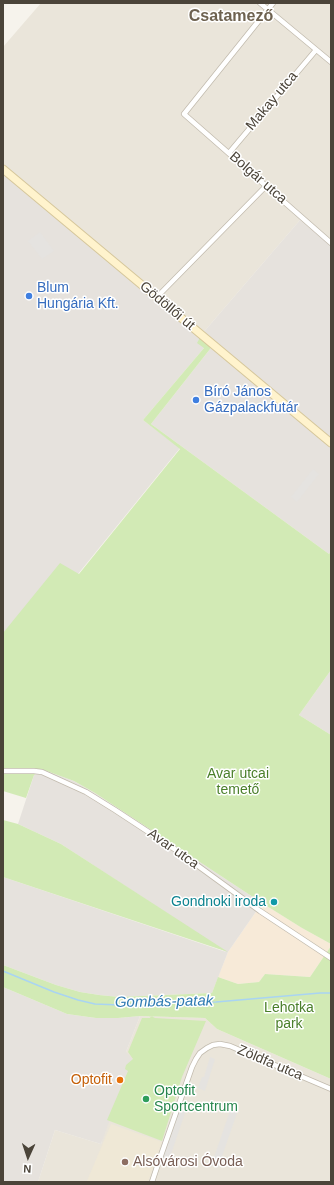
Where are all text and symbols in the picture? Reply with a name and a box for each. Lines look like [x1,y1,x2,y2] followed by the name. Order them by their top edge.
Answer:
[189,7,273,27] district label: Csatamező
[243,68,301,134] street label: Makay utca
[226,148,290,208] street label: Bolgár utca
[136,278,198,334] street label: Gödöllői út
[37,280,119,312] place label: Blum Hungária Kft.
[24,291,34,301] marker: Blum Hungária Kft.
[204,384,298,416] place label: Bíró János Gázpalackfutár
[191,395,201,405] marker: Bíró János Gázpalackfutár
[207,766,269,798] park label: Avar utcai temető
[144,825,202,873] street label: Avar utca
[171,894,266,910] place label: Gondnoki iroda
[269,897,279,907] marker: Gondnoki iroda
[115,992,213,1012] water label: Gombás-patak
[264,1000,314,1032] park label: Lehotka park
[235,1042,305,1084] street label: Zöldfa utca
[71,1072,112,1088] place label: Optofit
[115,1075,125,1085] marker: Optofit
[154,1083,238,1116] place label: Optofit Sportcentrum
[141,1094,151,1104] marker: Optofit Sportcentrum
[8,1137,48,1177] north arrow
[133,1154,243,1170] place label: Alsóvárosi Óvoda
[120,1157,130,1167] marker: Alsóvárosi Óvoda
[23,1163,32,1175] text: N

